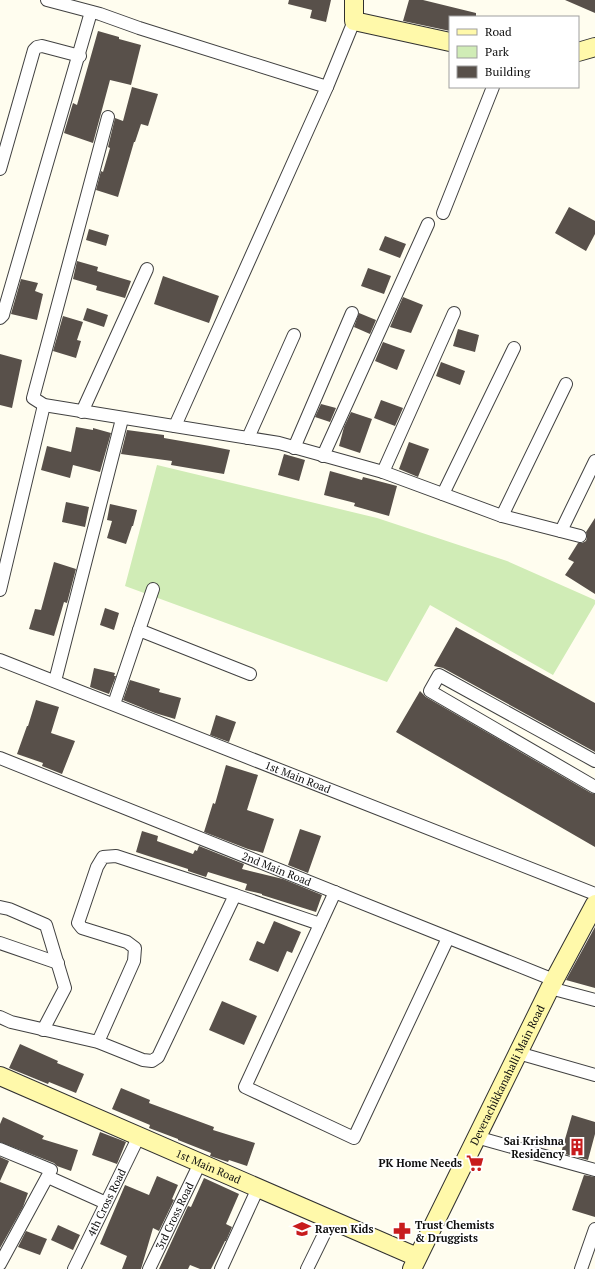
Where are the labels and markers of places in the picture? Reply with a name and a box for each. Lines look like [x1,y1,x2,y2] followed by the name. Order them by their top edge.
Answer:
[504,1134,564,1161] place label: Sai Krishna Residency
[567,1137,587,1157] building icon: Sai Krishna Residency
[465,1153,485,1173] supermarket icon: PK Home Needs
[378,1156,462,1170] place label: PK Home Needs
[415,1218,494,1245] place label: Trust Chemists & Druggists
[292,1219,312,1239] school or university icon: Rayen Kids
[392,1221,412,1241] pharmacy icon: Trust Chemists & Druggists
[315,1222,373,1236] place label: Rayen Kids

